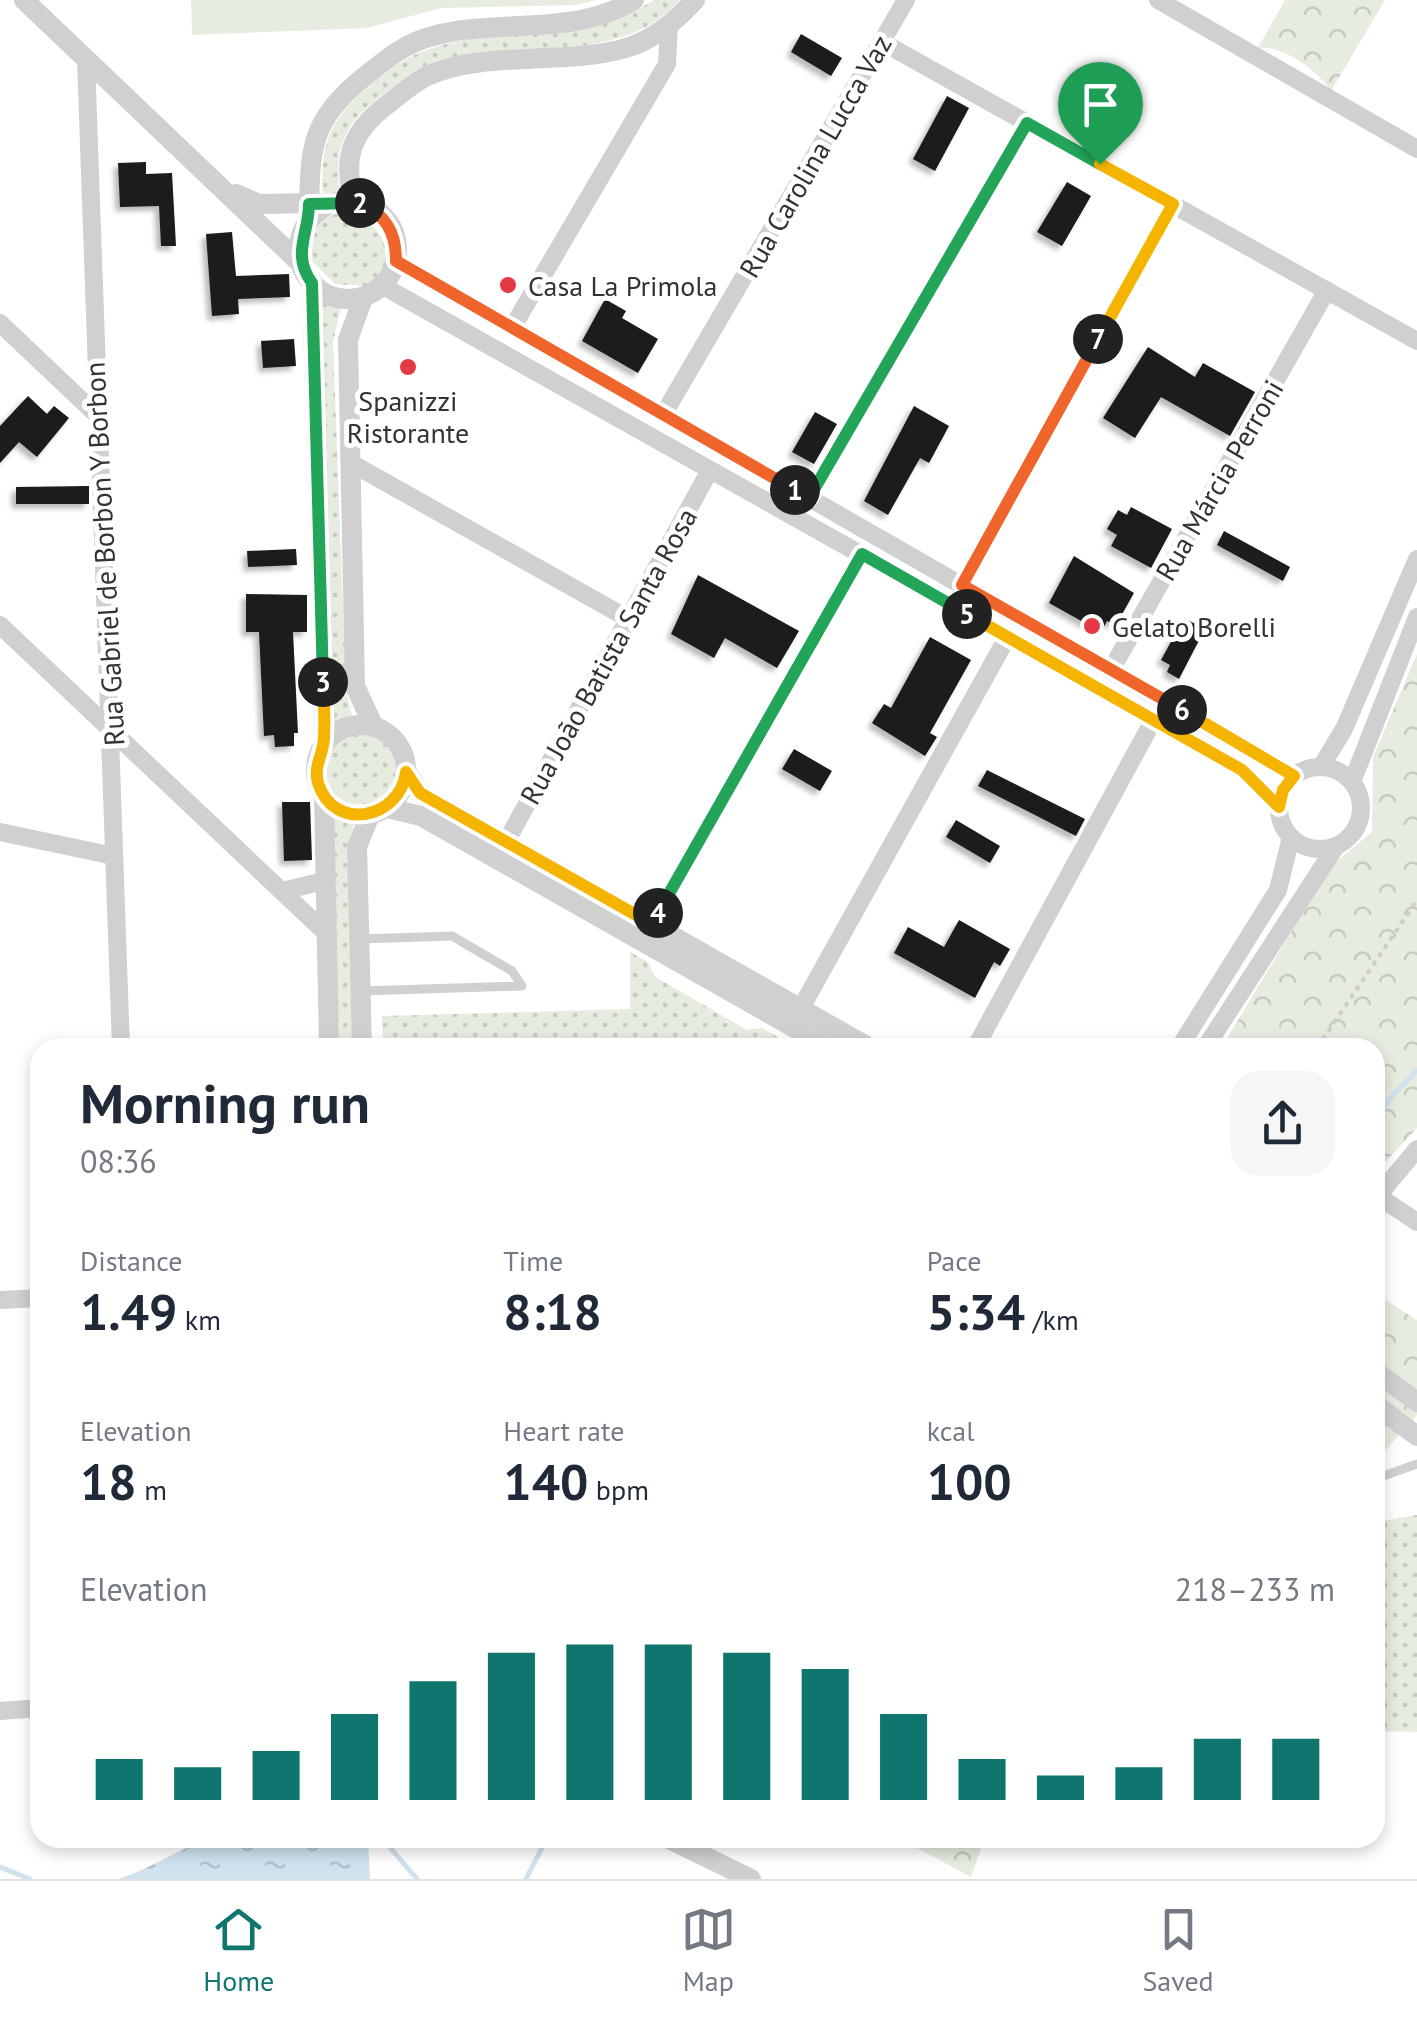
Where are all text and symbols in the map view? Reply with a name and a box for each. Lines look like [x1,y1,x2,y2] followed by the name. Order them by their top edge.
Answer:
[730,28,900,284] street label: Rua Carolina Lucca Vaz
[1058,62,1143,165] pin
[1073,77,1128,132] icon: arrive
[335,178,385,228] pin: 2
[352,184,368,221] text: 2
[528,267,717,304] place label: Casa La Primola
[497,274,519,296] marker: Casa La Primola
[1073,314,1123,364] pin: 7
[1090,320,1106,357] text: 7
[397,356,419,378] marker: Spanizzi Ristorante
[75,361,133,747] street label: Rua Gabriel de Borbon Y Borbon
[1147,373,1291,587] street label: Rua Márcia Perroni
[347,382,469,451] place label: Spanizzi Ristorante
[770,465,820,515] pin: 1
[787,471,803,508] text: 1
[511,501,705,811] street label: Rua João Batista Santa Rosa
[942,589,992,639] pin: 5
[959,595,975,632] text: 5
[1112,608,1276,645] place label: Gelato Borelli
[1081,615,1103,637] marker: Gelato Borelli
[298,657,348,707] pin: 3
[315,663,331,700] text: 3
[1157,685,1207,735] pin: 6
[1174,691,1190,728] text: 6
[633,888,683,938] pin: 4
[650,894,666,931] text: 4
[80,1067,370,1138] text: Morning run
[1230,1071,1335,1176] button: share
[80,1140,157,1182] text: 08:36
[80,1242,183,1279] text: Distance
[503,1242,563,1279] text: Time
[927,1242,981,1279] text: Pace
[80,1279,177,1344] text: 1.49
[503,1279,602,1344] text: 8:18
[927,1279,1025,1344] text: 5:34
[177,1301,221,1338] text: km
[1025,1301,1079,1338] text: /km
[80,1412,192,1449] text: Elevation
[503,1412,624,1449] text: Heart rate
[927,1412,974,1449] text: kcal
[80,1449,137,1514] text: 18
[503,1449,588,1514] text: 140
[927,1449,1012,1514] text: 100
[137,1471,167,1508] text: m
[588,1471,649,1508] text: bpm
[80,1568,207,1610] text: Elevation
[1175,1568,1335,1610] text: 218–233 m
[203,1902,274,1999] tab: Home
[681,1902,736,1999] tab: Map
[1142,1902,1214,1999] tab: Saved

